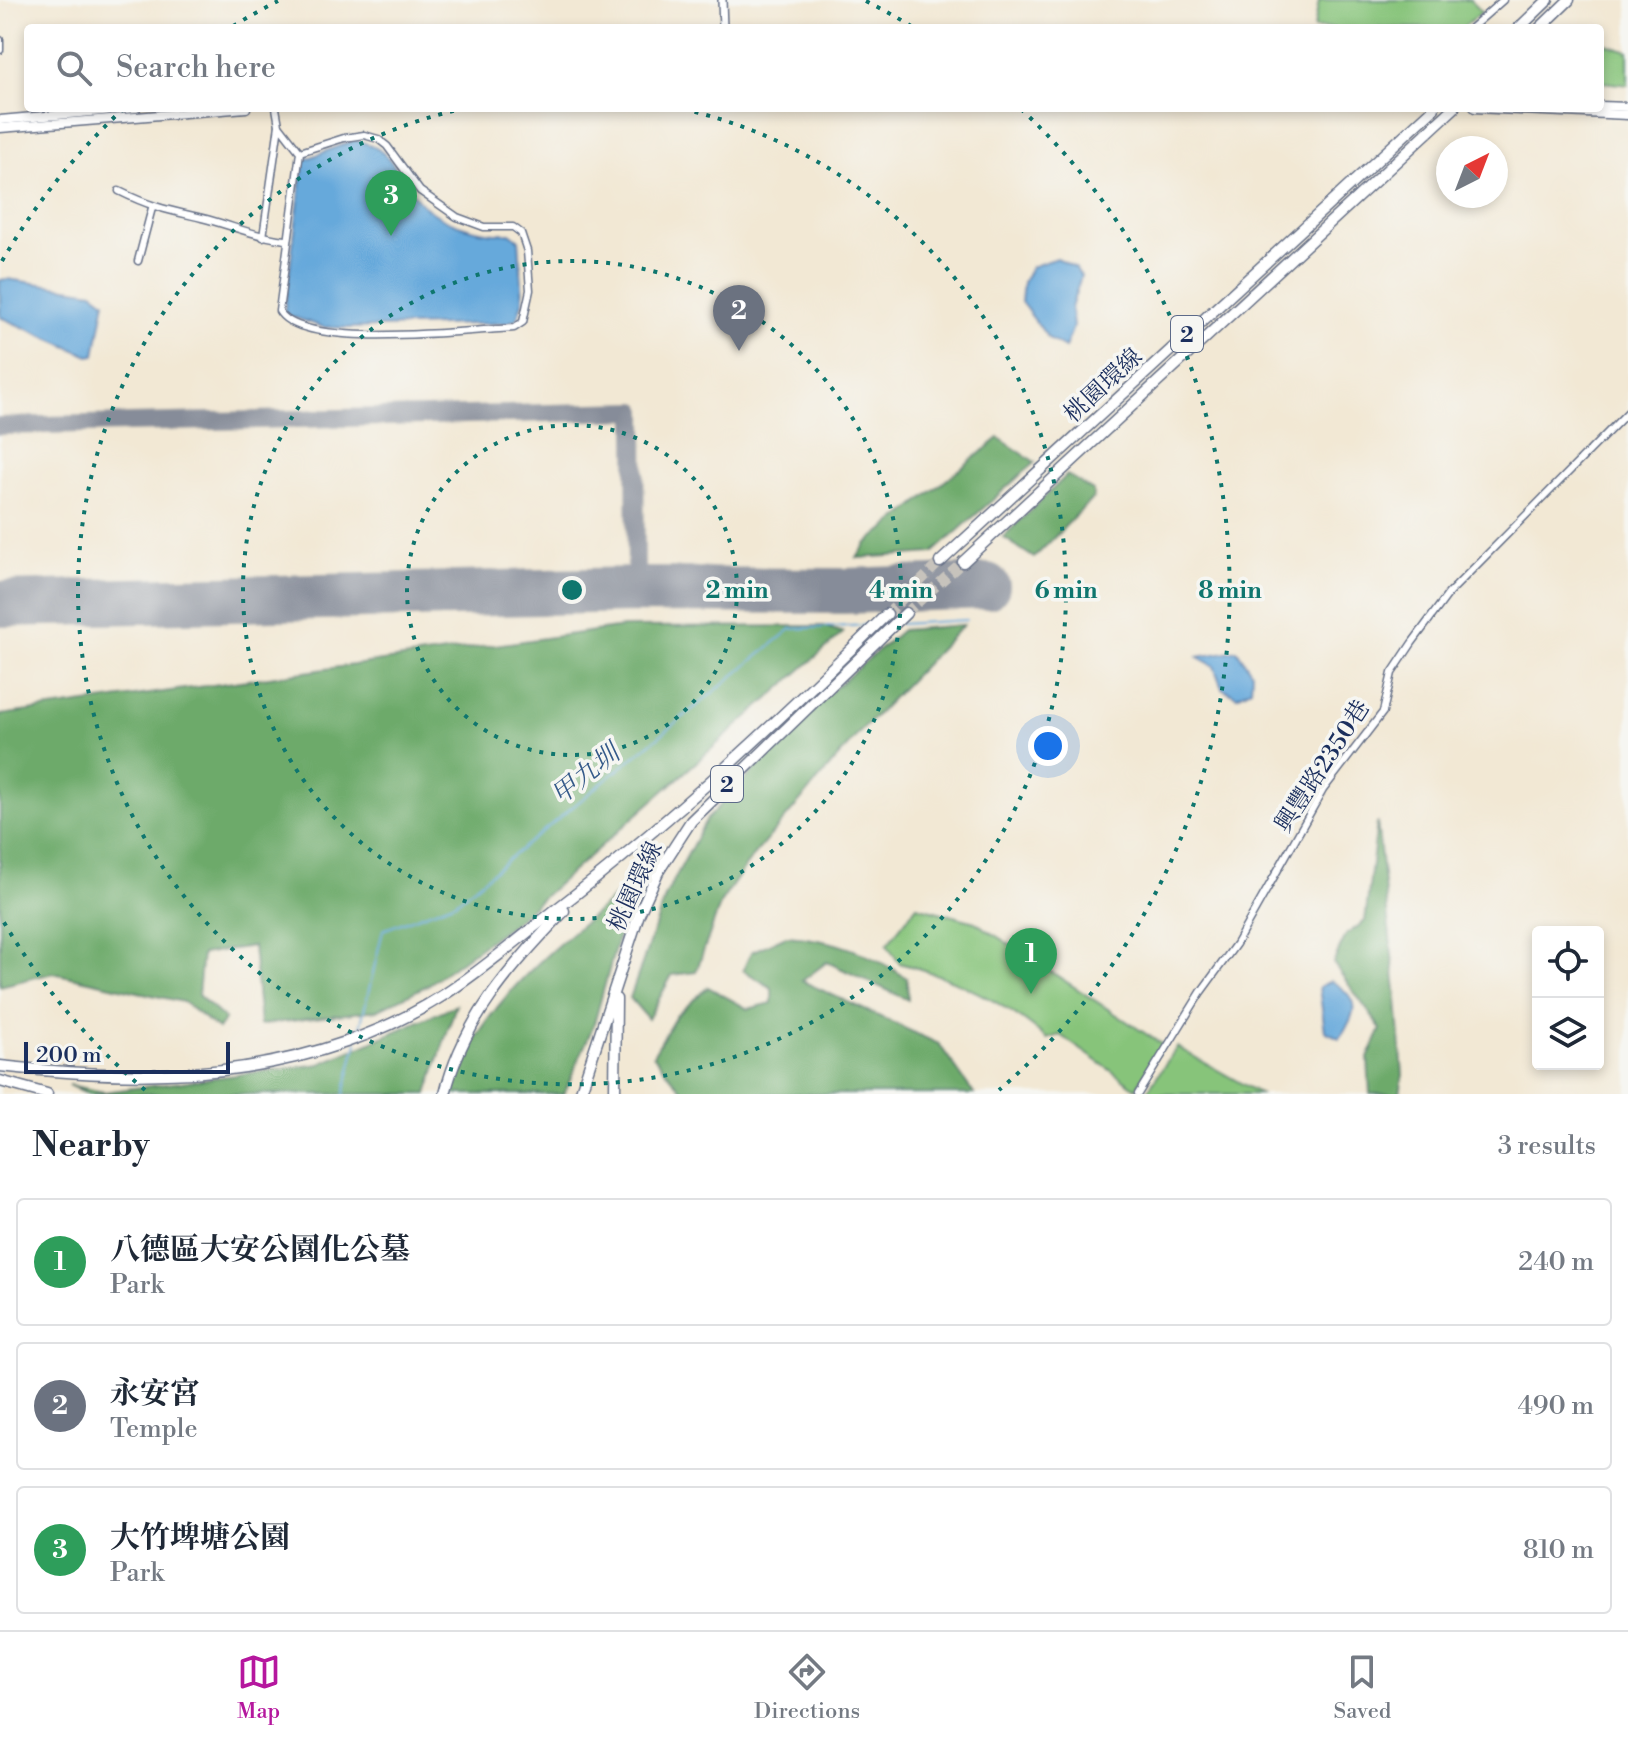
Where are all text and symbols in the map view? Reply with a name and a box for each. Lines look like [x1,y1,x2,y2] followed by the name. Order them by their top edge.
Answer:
[24,24,1604,112] search box
[52,46,96,90] icon: search
[116,49,276,87] text: Search here
[1436,136,1508,208] north arrow
[365,170,417,236] pin: 3
[713,285,765,351] pin: 2
[1171,316,1203,352] road number: 2
[1058,342,1149,429] street label: 桃園環線
[558,576,586,604] centre of rings
[705,576,769,606] text: 2 min
[869,576,933,606] text: 4 min
[1034,576,1098,606] text: 6 min
[1198,576,1262,606] text: 8 min
[1269,695,1377,838] street label: 興豐路2350巷
[1028,726,1068,766] your location
[545,735,629,812] water label: 甲九圳
[711,766,743,802] road number: 2
[602,837,670,936] street label: 桃園環線
[1532,926,1604,1070] map controls
[1532,926,1604,998] button: locate
[1005,928,1057,994] pin: 1
[1532,998,1604,1070] button: layers
[24,1038,230,1074] scale bar
[36,1042,102,1069] text: 200 m
[32,1125,150,1167] text: Nearby
[1498,1130,1596,1162] text: 3 results
[110,1231,410,1269] text: 八德區大安公園化公墓
[54,1246,66,1278] text: 1
[1518,1246,1594,1278] text: 240 m
[110,1269,164,1301] text: Park
[110,1375,200,1413] text: 永安宮
[52,1390,68,1422] text: 2
[1517,1390,1594,1422] text: 490 m
[110,1413,198,1445] text: Temple
[110,1519,290,1557] text: 大竹埤塘公園
[52,1534,68,1566] text: 3
[1523,1534,1594,1566] text: 810 m
[110,1557,164,1589] text: Park
[237,1650,281,1725] tab: Map
[754,1650,860,1725] tab: Directions
[1334,1650,1391,1725] tab: Saved

